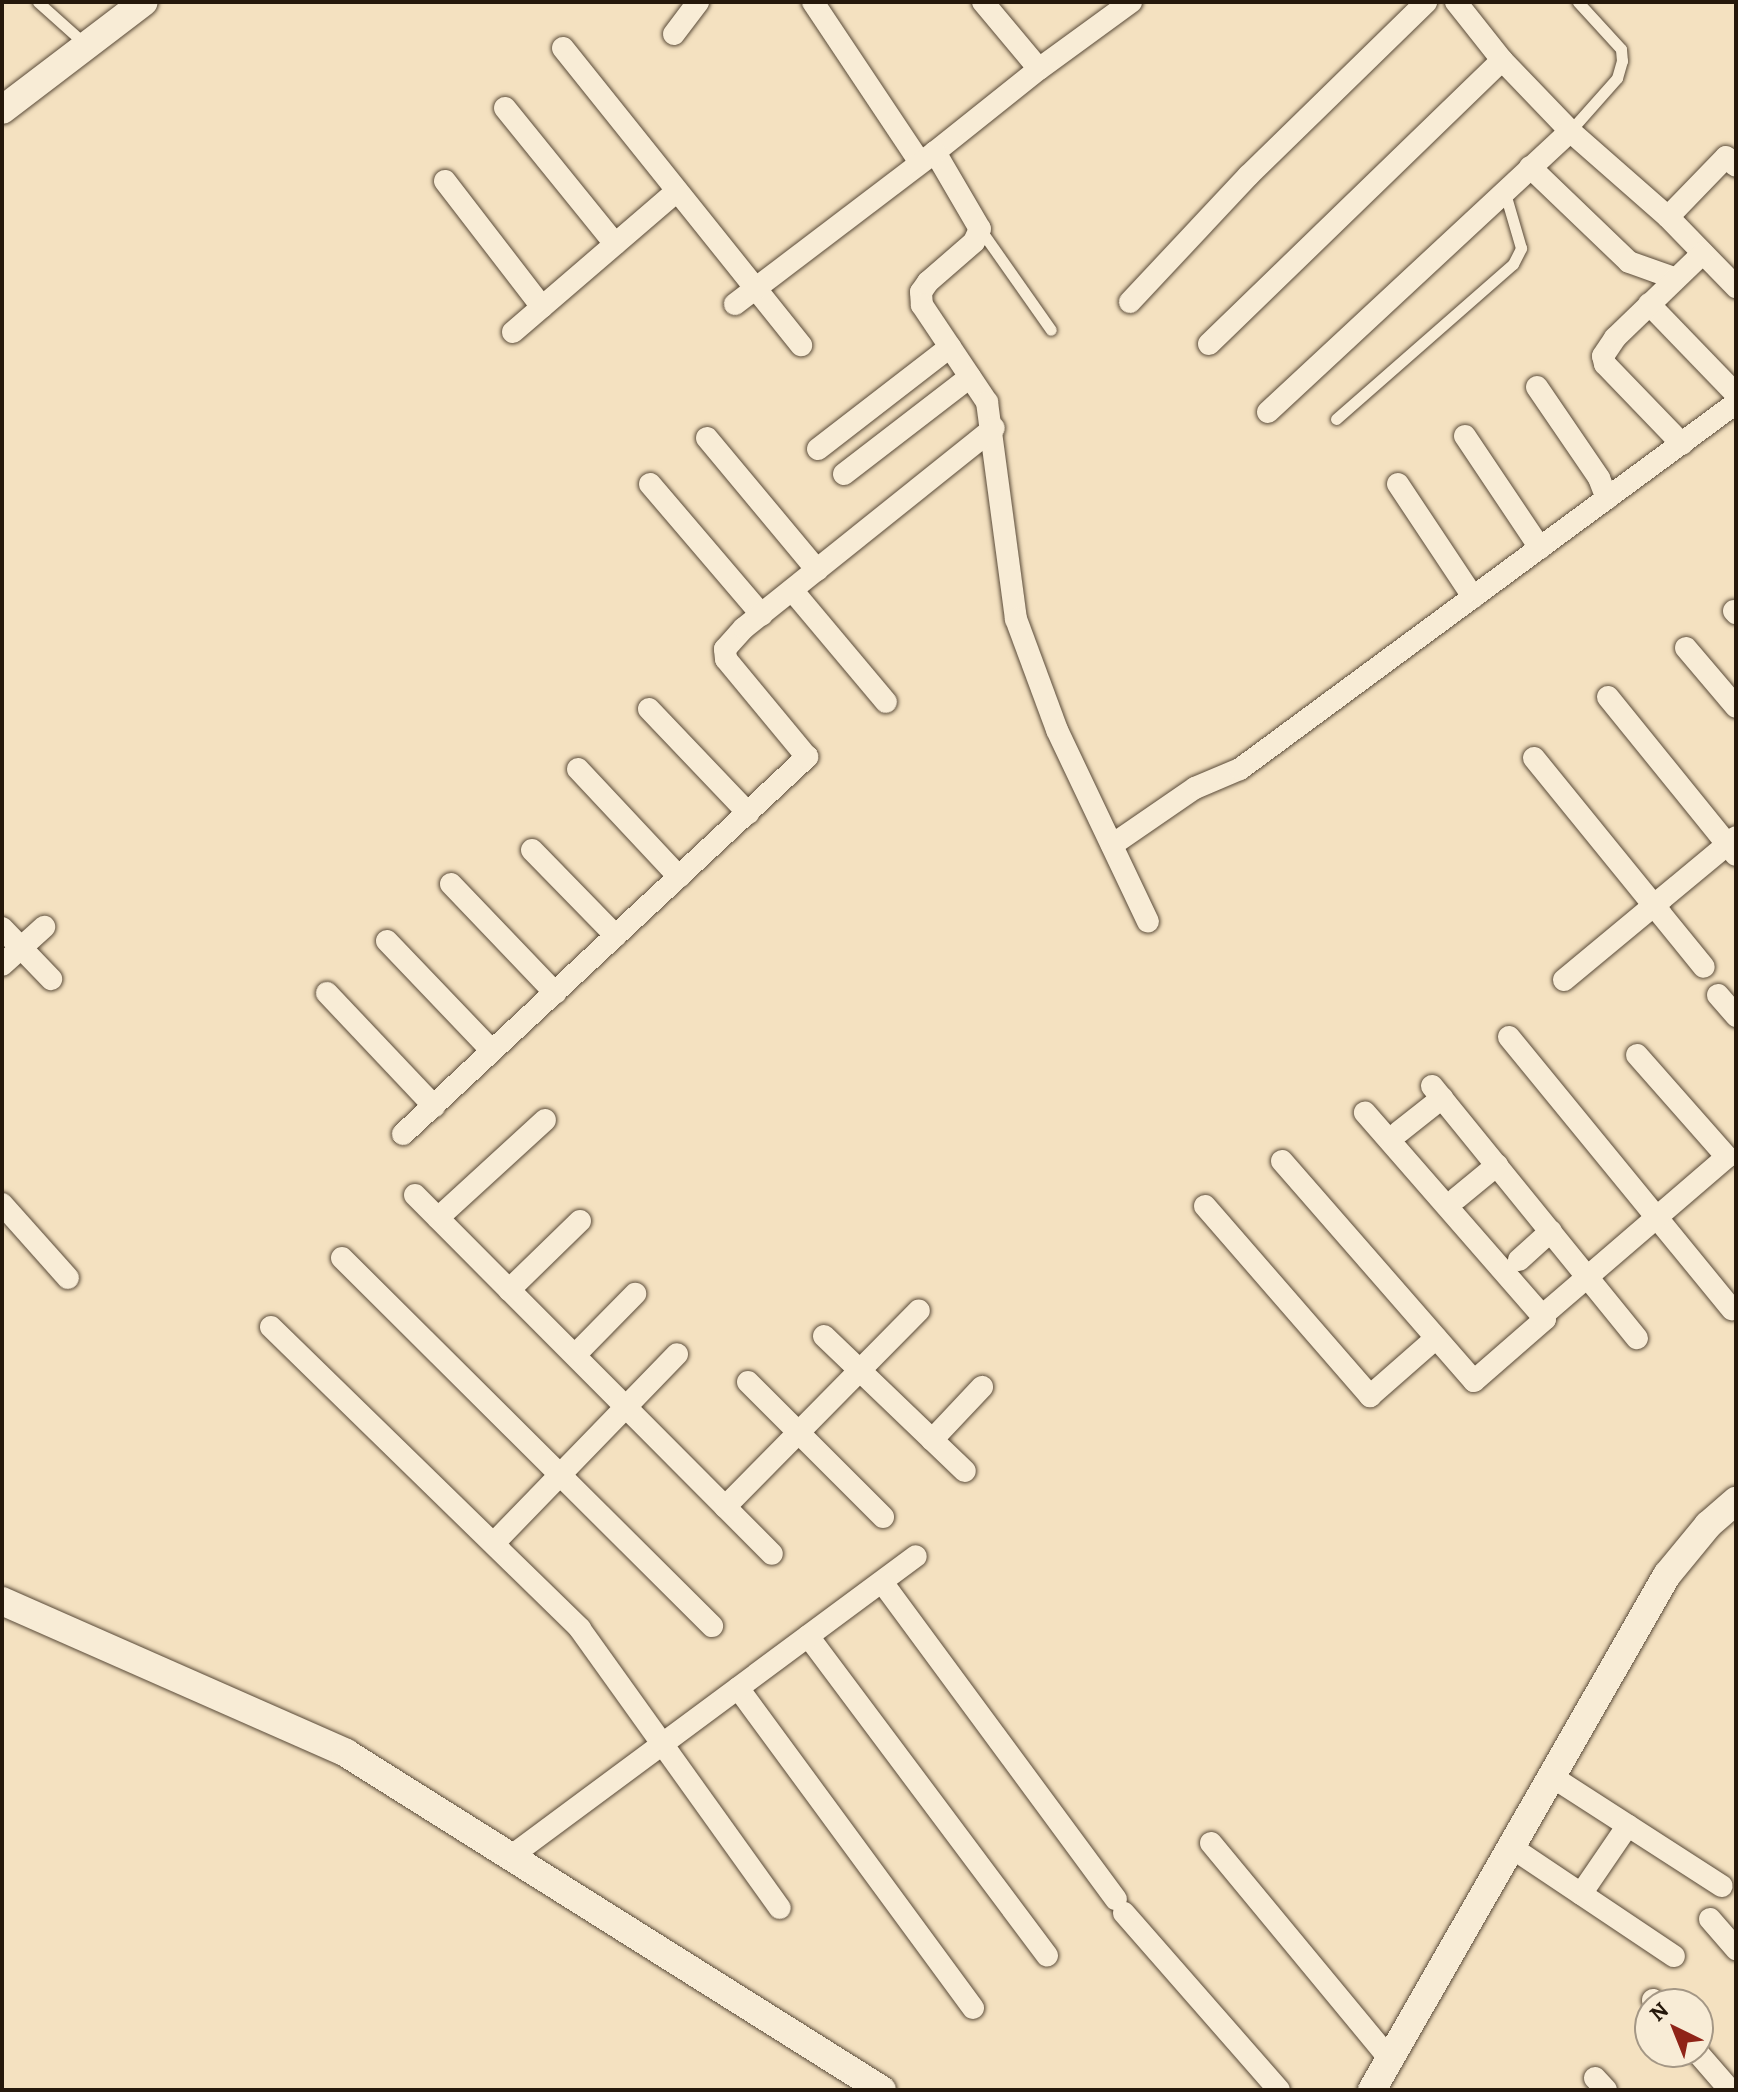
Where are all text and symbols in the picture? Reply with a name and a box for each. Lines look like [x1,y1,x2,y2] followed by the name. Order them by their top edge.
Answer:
[1634,1988,1714,2068] north arrow
[1643,1995,1675,2028] text: N

